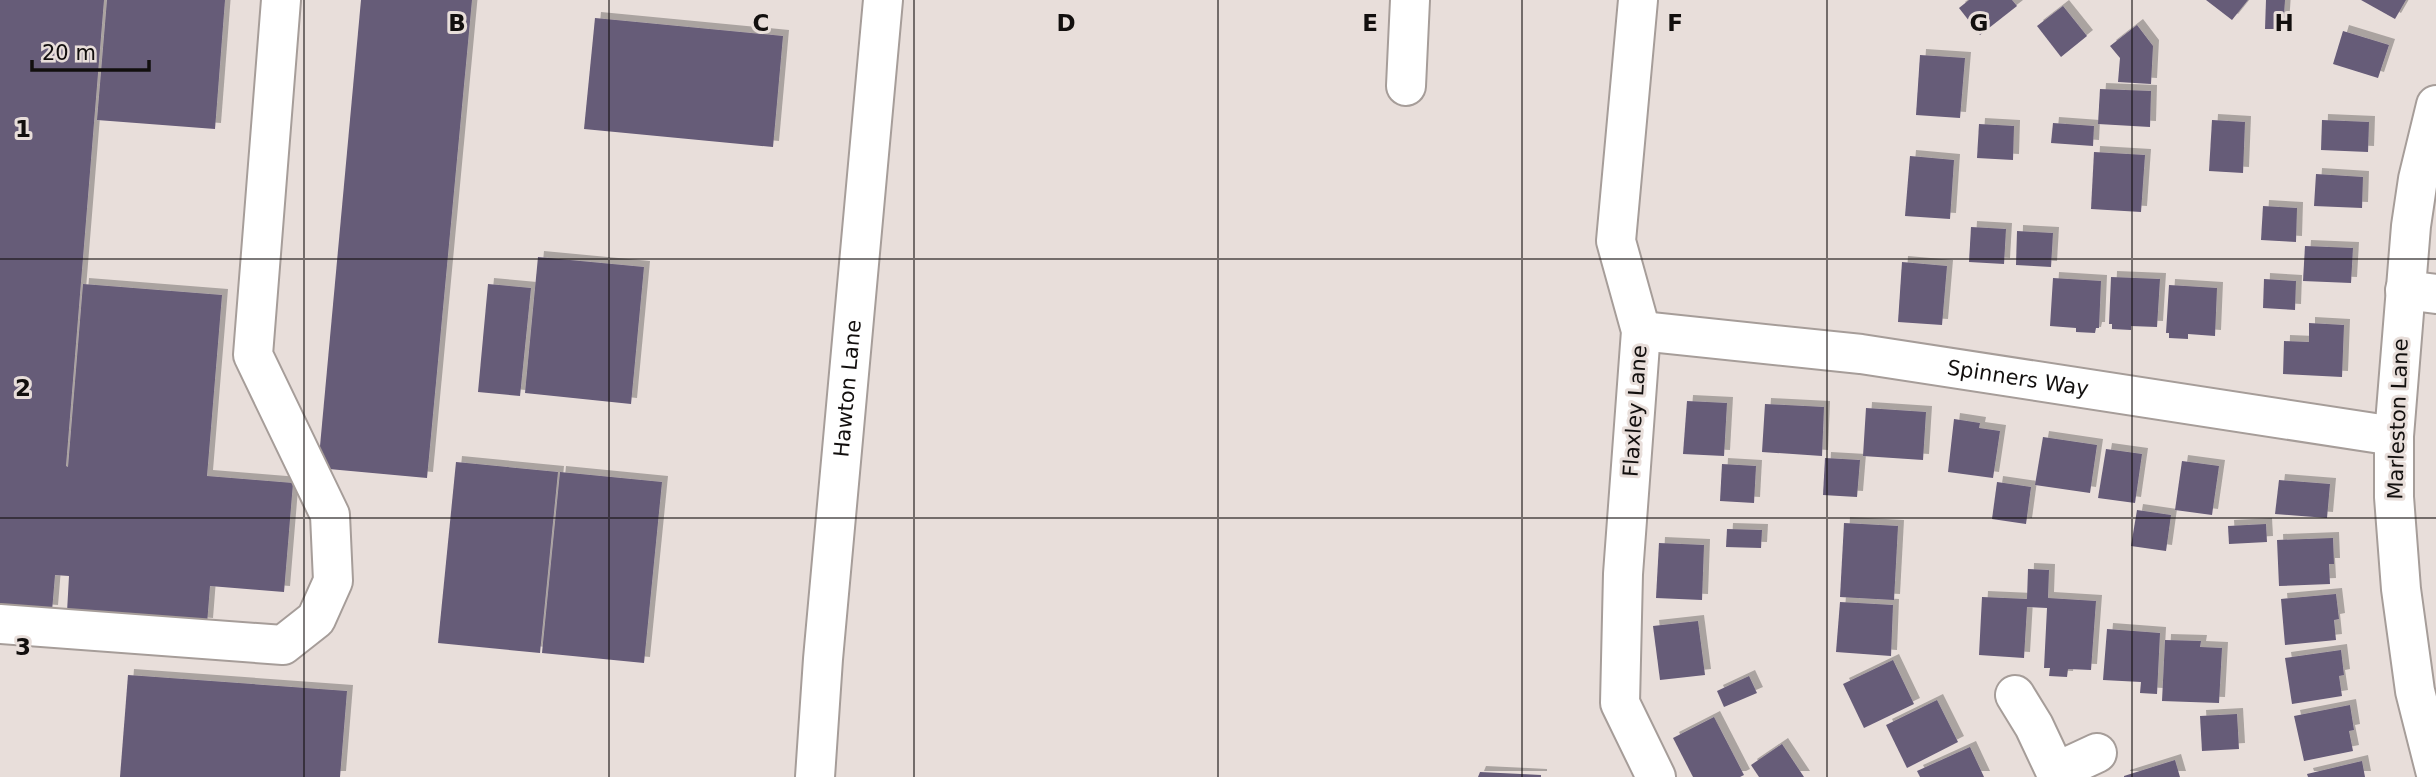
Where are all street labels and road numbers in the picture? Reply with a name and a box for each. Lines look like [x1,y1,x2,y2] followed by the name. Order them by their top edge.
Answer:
[829,319,866,458] street label: Hawton Lane
[2383,338,2413,500] street label: Marleston Lane
[1618,344,1652,478] street label: Flaxley Lane
[1945,355,2090,401] street label: Spinners Way

